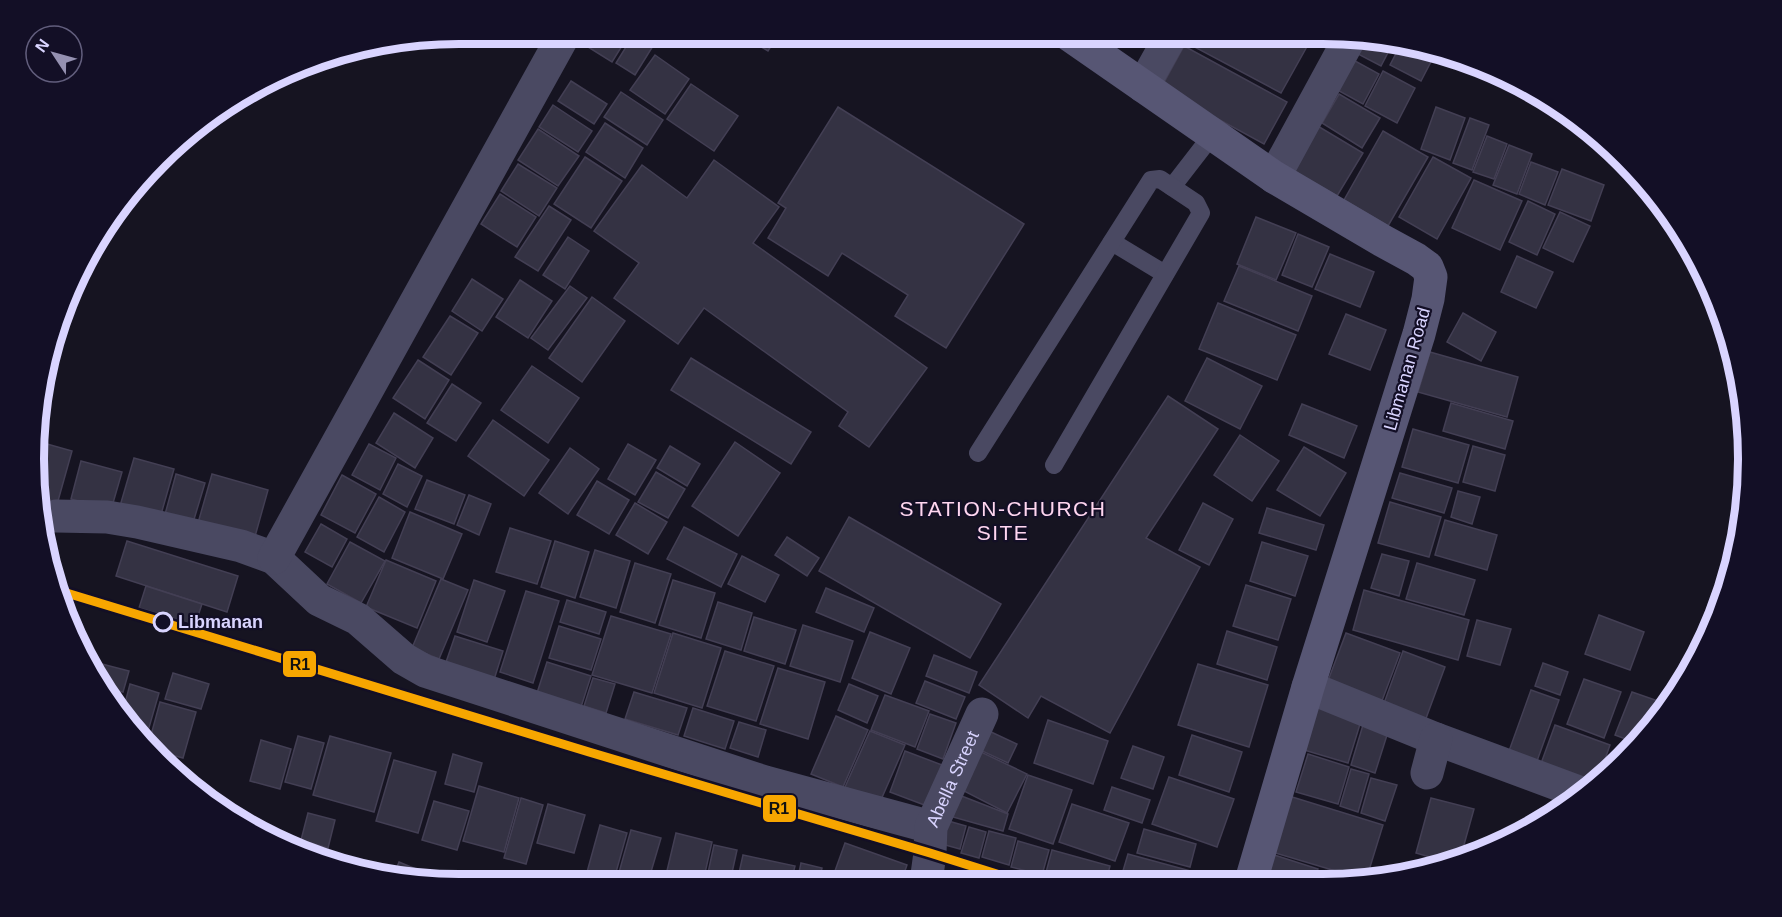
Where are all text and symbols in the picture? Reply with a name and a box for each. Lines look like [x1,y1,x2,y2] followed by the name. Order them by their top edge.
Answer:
[24,24,84,84] north arrow
[32,36,53,55] text: N
[1380,305,1434,433] street label: Libmanan Road
[900,497,1106,544] district label: STATION-CHURCH SITE
[153,612,173,632] marker: Libmanan
[178,612,263,632] place label: Libmanan
[282,650,317,678] line badge: R1
[290,656,310,673] text: R1
[922,728,983,830] street label: Abella Street
[762,794,797,823] line badge: R1
[769,800,789,817] text: R1

